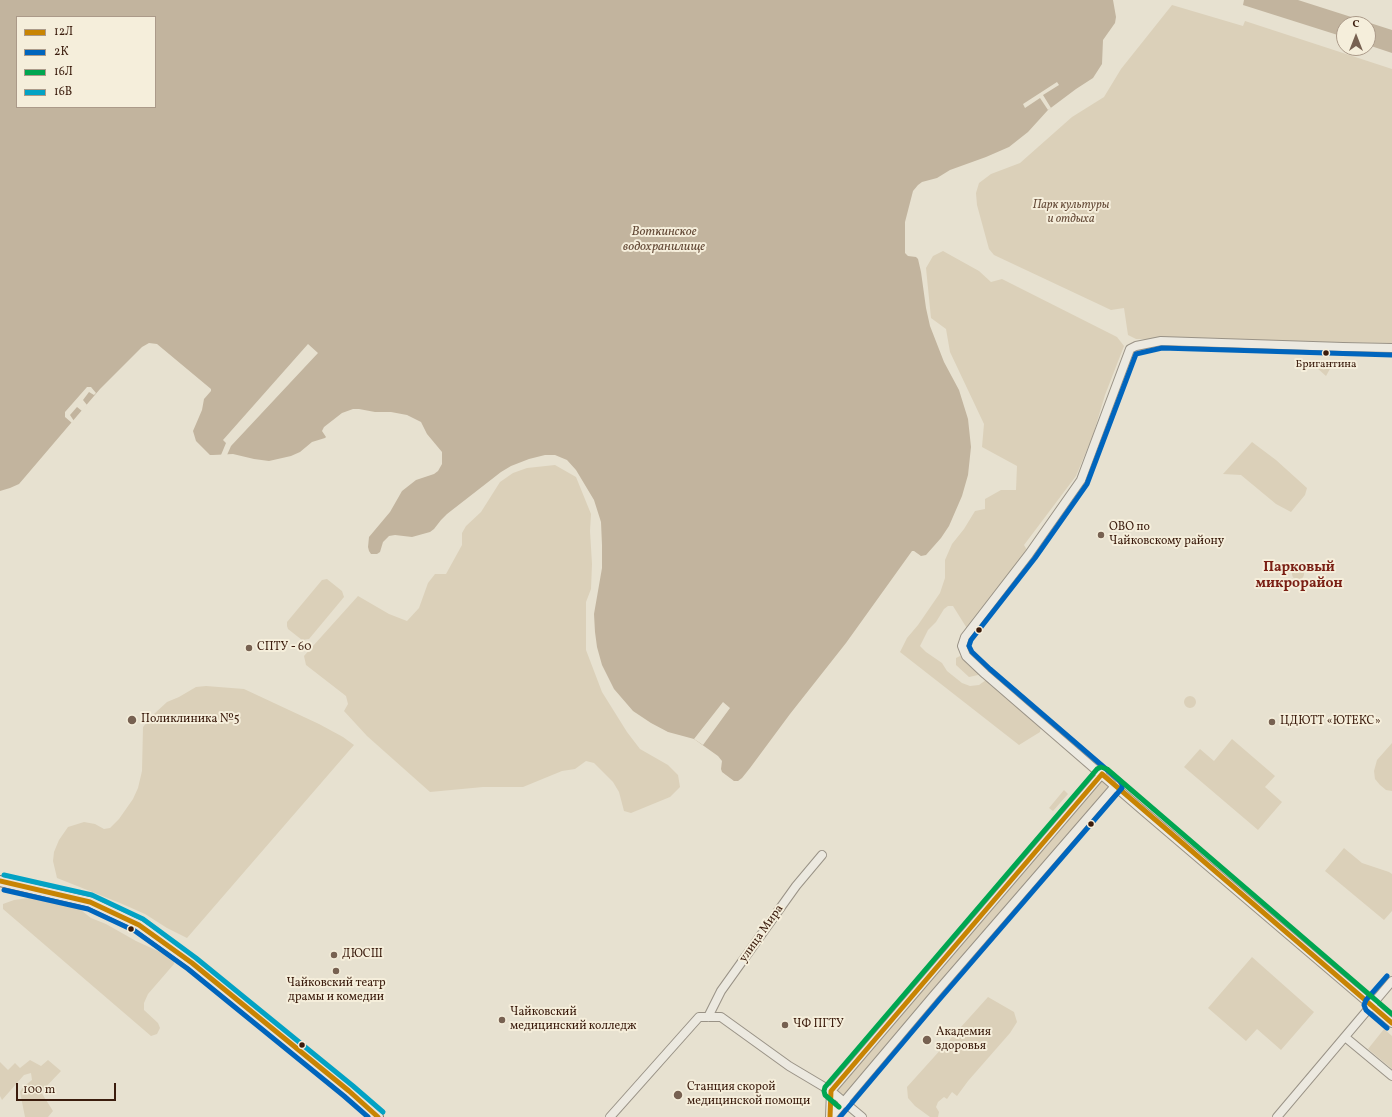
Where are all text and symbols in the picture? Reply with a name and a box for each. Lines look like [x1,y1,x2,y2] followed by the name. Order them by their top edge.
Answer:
[16,16,156,108] legend
[1336,16,1376,56] north arrow
[1352,17,1360,32] text: С
[54,24,73,40] text: 12Л
[54,44,69,60] text: 2К
[54,64,73,80] text: 16Л
[54,84,72,100] text: 16В
[1033,199,1109,227] park label: Парк культуры и отдыха
[623,225,705,256] water label: Воткинское водохранилище
[1321,348,1331,358] marker: Бригантина
[1295,358,1357,372] place label: Бригантина
[1109,521,1224,549] place label: ОВО по Чайковскому району
[1096,530,1106,540] marker: ОВО по Чайковскому району
[1255,560,1343,592] district label: Парковый микрорайон
[974,625,984,635] unlabelled marker
[257,641,311,655] place label: СПТУ - 60
[244,643,254,653] marker: СПТУ - 60
[141,713,240,727] place label: Поликлиника №5
[126,714,138,726] marker: Поликлиника №5
[1280,715,1381,729] place label: ЦДЮТТ «ЮТЕКС»
[1267,717,1277,727] marker: ЦДЮТТ «ЮТЕКС»
[1086,819,1096,829] unlabelled marker
[737,902,787,966] street label: улица Мира
[126,924,136,934] unlabelled marker
[342,948,383,962] place label: ДЮСШ
[329,950,339,960] marker: ДЮСШ
[331,966,341,976] marker: Чайковский театр драмы и комедии
[286,977,386,1005] place label: Чайковский театр драмы и комедии
[510,1006,637,1034] place label: Чайковский медицинский колледж
[497,1015,507,1025] marker: Чайковский медицинский колледж
[793,1018,844,1032] place label: ЧФ ПГТУ
[780,1020,790,1030] marker: ЧФ ПГТУ
[936,1026,991,1054] place label: Академия здоровья
[921,1034,933,1046] marker: Академия здоровья
[297,1040,307,1050] unlabelled marker
[18,1075,118,1101] scale bar
[687,1081,810,1109] place label: Станция скорой медицинской помощи
[23,1082,55,1098] text: 100 m
[672,1089,684,1101] marker: Станция скорой медицинской помощи

